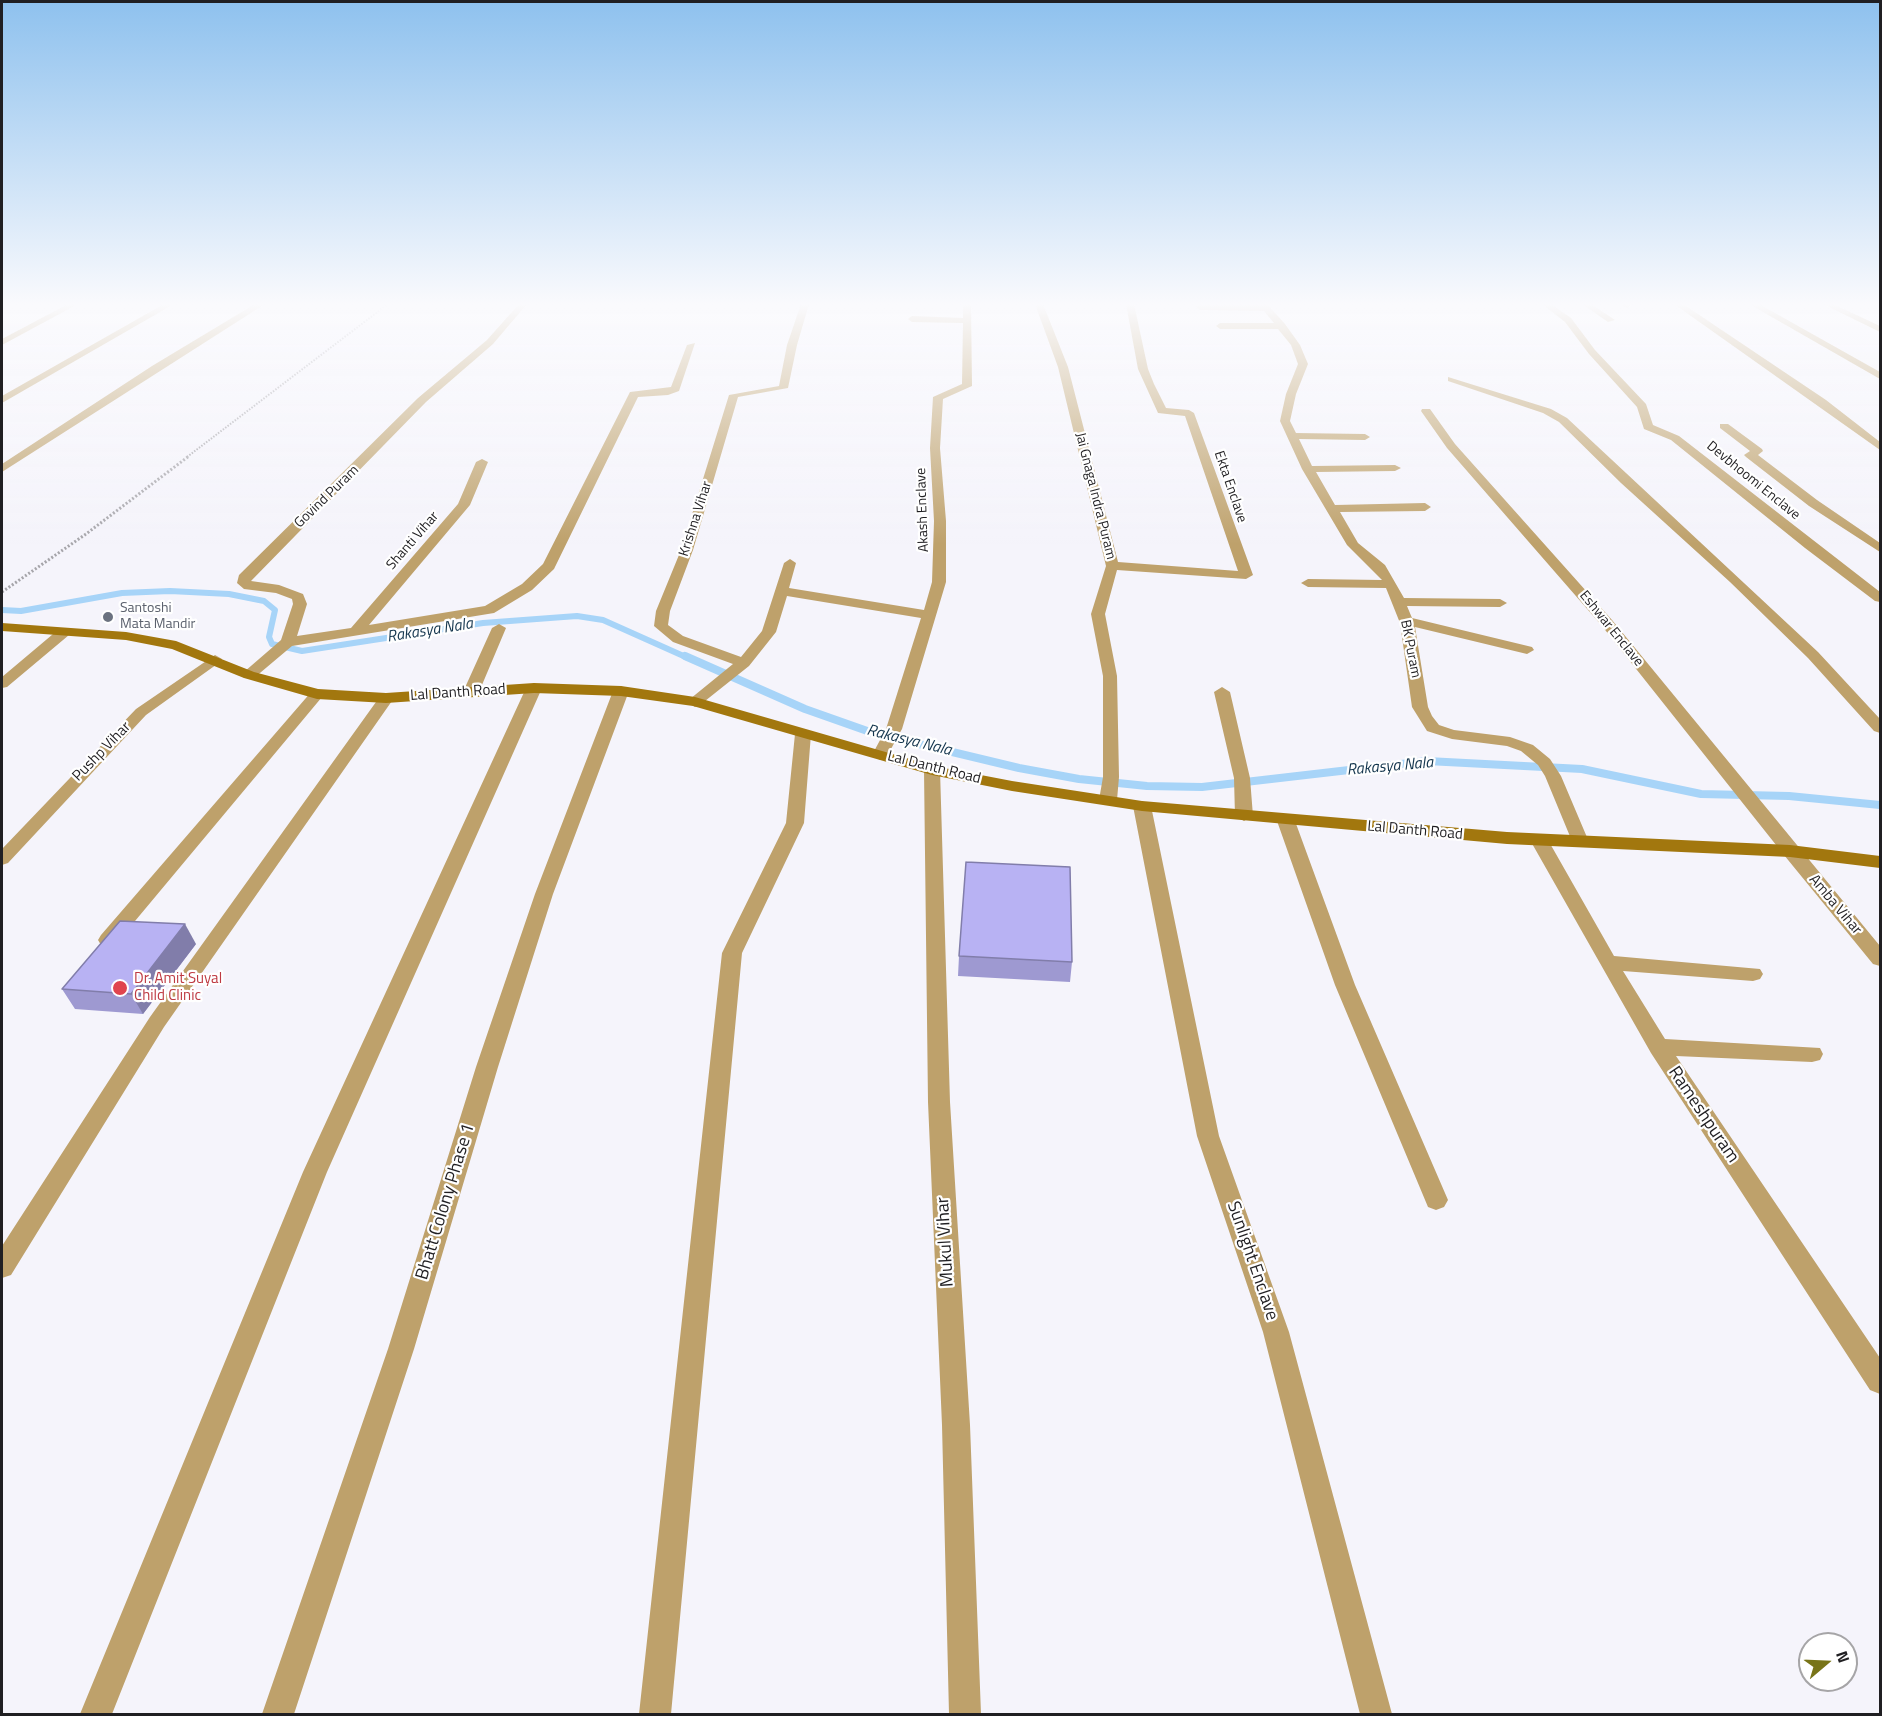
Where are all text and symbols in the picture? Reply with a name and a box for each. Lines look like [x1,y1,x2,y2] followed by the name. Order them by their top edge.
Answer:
[1071,431,1119,561] street label: Jai Gnaga Indra Puram
[1703,438,1803,524] street label: Devbhoomi Enclave
[1210,449,1250,525] street label: Ekta Enclave
[291,462,363,532] street label: Govind Puram
[913,468,933,552] street label: Akash Enclave
[676,479,716,559] street label: Krishna Vihar
[383,509,443,573] street label: Shanti Vihar
[1575,588,1647,670] street label: Eshwar Enclave
[120,601,195,634] place label: Santoshi Mata Mandir
[101,610,115,624] marker: Santoshi Mata Mandir
[386,615,474,647] water label: Rakasya Nala
[1396,618,1424,680] street label: BK Puram
[410,681,506,705] street label: Lal Danth Road
[69,718,135,786] street label: Pushp Vihar
[865,721,953,761] water label: Rakasya Nala
[885,748,983,788] street label: Lal Danth Road
[1346,754,1434,780] water label: Rakasya Nala
[1367,818,1463,844] street label: Lal Danth Road
[1805,871,1865,939] street label: Amba Vihar
[134,970,222,1005] place label: Dr. Amit Suyal Child Clinic
[111,979,129,997] marker: Dr. Amit Suyal Child Clinic
[1663,1063,1743,1167] street label: Rameshpuram
[412,1121,480,1283] street label: Bhatt Colony Phase 1
[933,1196,959,1288] street label: Mukul Vihar
[1222,1199,1282,1323] street label: Sunlight Enclave
[1798,1632,1858,1692] north arrow
[1830,1648,1856,1666] text: N

